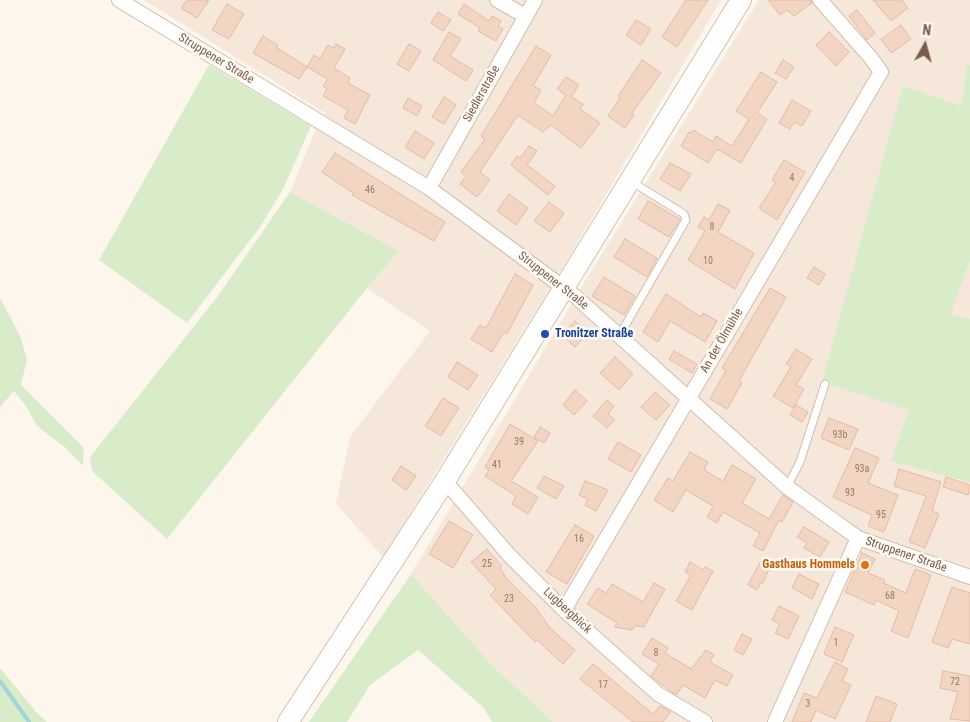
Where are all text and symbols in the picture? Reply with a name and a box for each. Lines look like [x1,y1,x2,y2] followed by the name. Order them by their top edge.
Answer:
[900,20,950,70] north arrow
[922,22,932,39] text: N
[176,31,256,87] street label: Struppener Straße
[461,63,503,125] street label: Siedlerstraße
[790,172,794,184] house number: 4
[365,184,375,196] house number: 46
[710,221,714,233] house number: 8
[515,249,591,313] street label: Struppener Straße
[703,255,713,267] house number: 10
[698,306,746,376] street label: An der Ölmühle
[555,327,633,341] place label: Tronitzer Straße
[539,328,551,340] marker: Tronitzer Straße
[833,429,847,441] house number: 93b
[514,436,524,448] house number: 39
[492,459,502,471] house number: 41
[855,463,869,475] house number: 93a
[845,487,855,499] house number: 93
[876,509,886,521] house number: 95
[574,533,584,545] house number: 16
[863,534,949,576] street label: Struppener Straße
[482,558,492,570] house number: 25
[762,558,855,572] place label: Gasthaus Hommels
[859,559,871,571] marker: Gasthaus Hommels
[540,585,594,637] street label: Lugbergblick
[885,590,895,602] house number: 68
[504,593,514,605] house number: 23
[834,637,838,649] house number: 1
[654,647,658,659] house number: 8
[950,676,960,688] house number: 72
[598,679,608,691] house number: 17
[806,698,810,710] house number: 3

